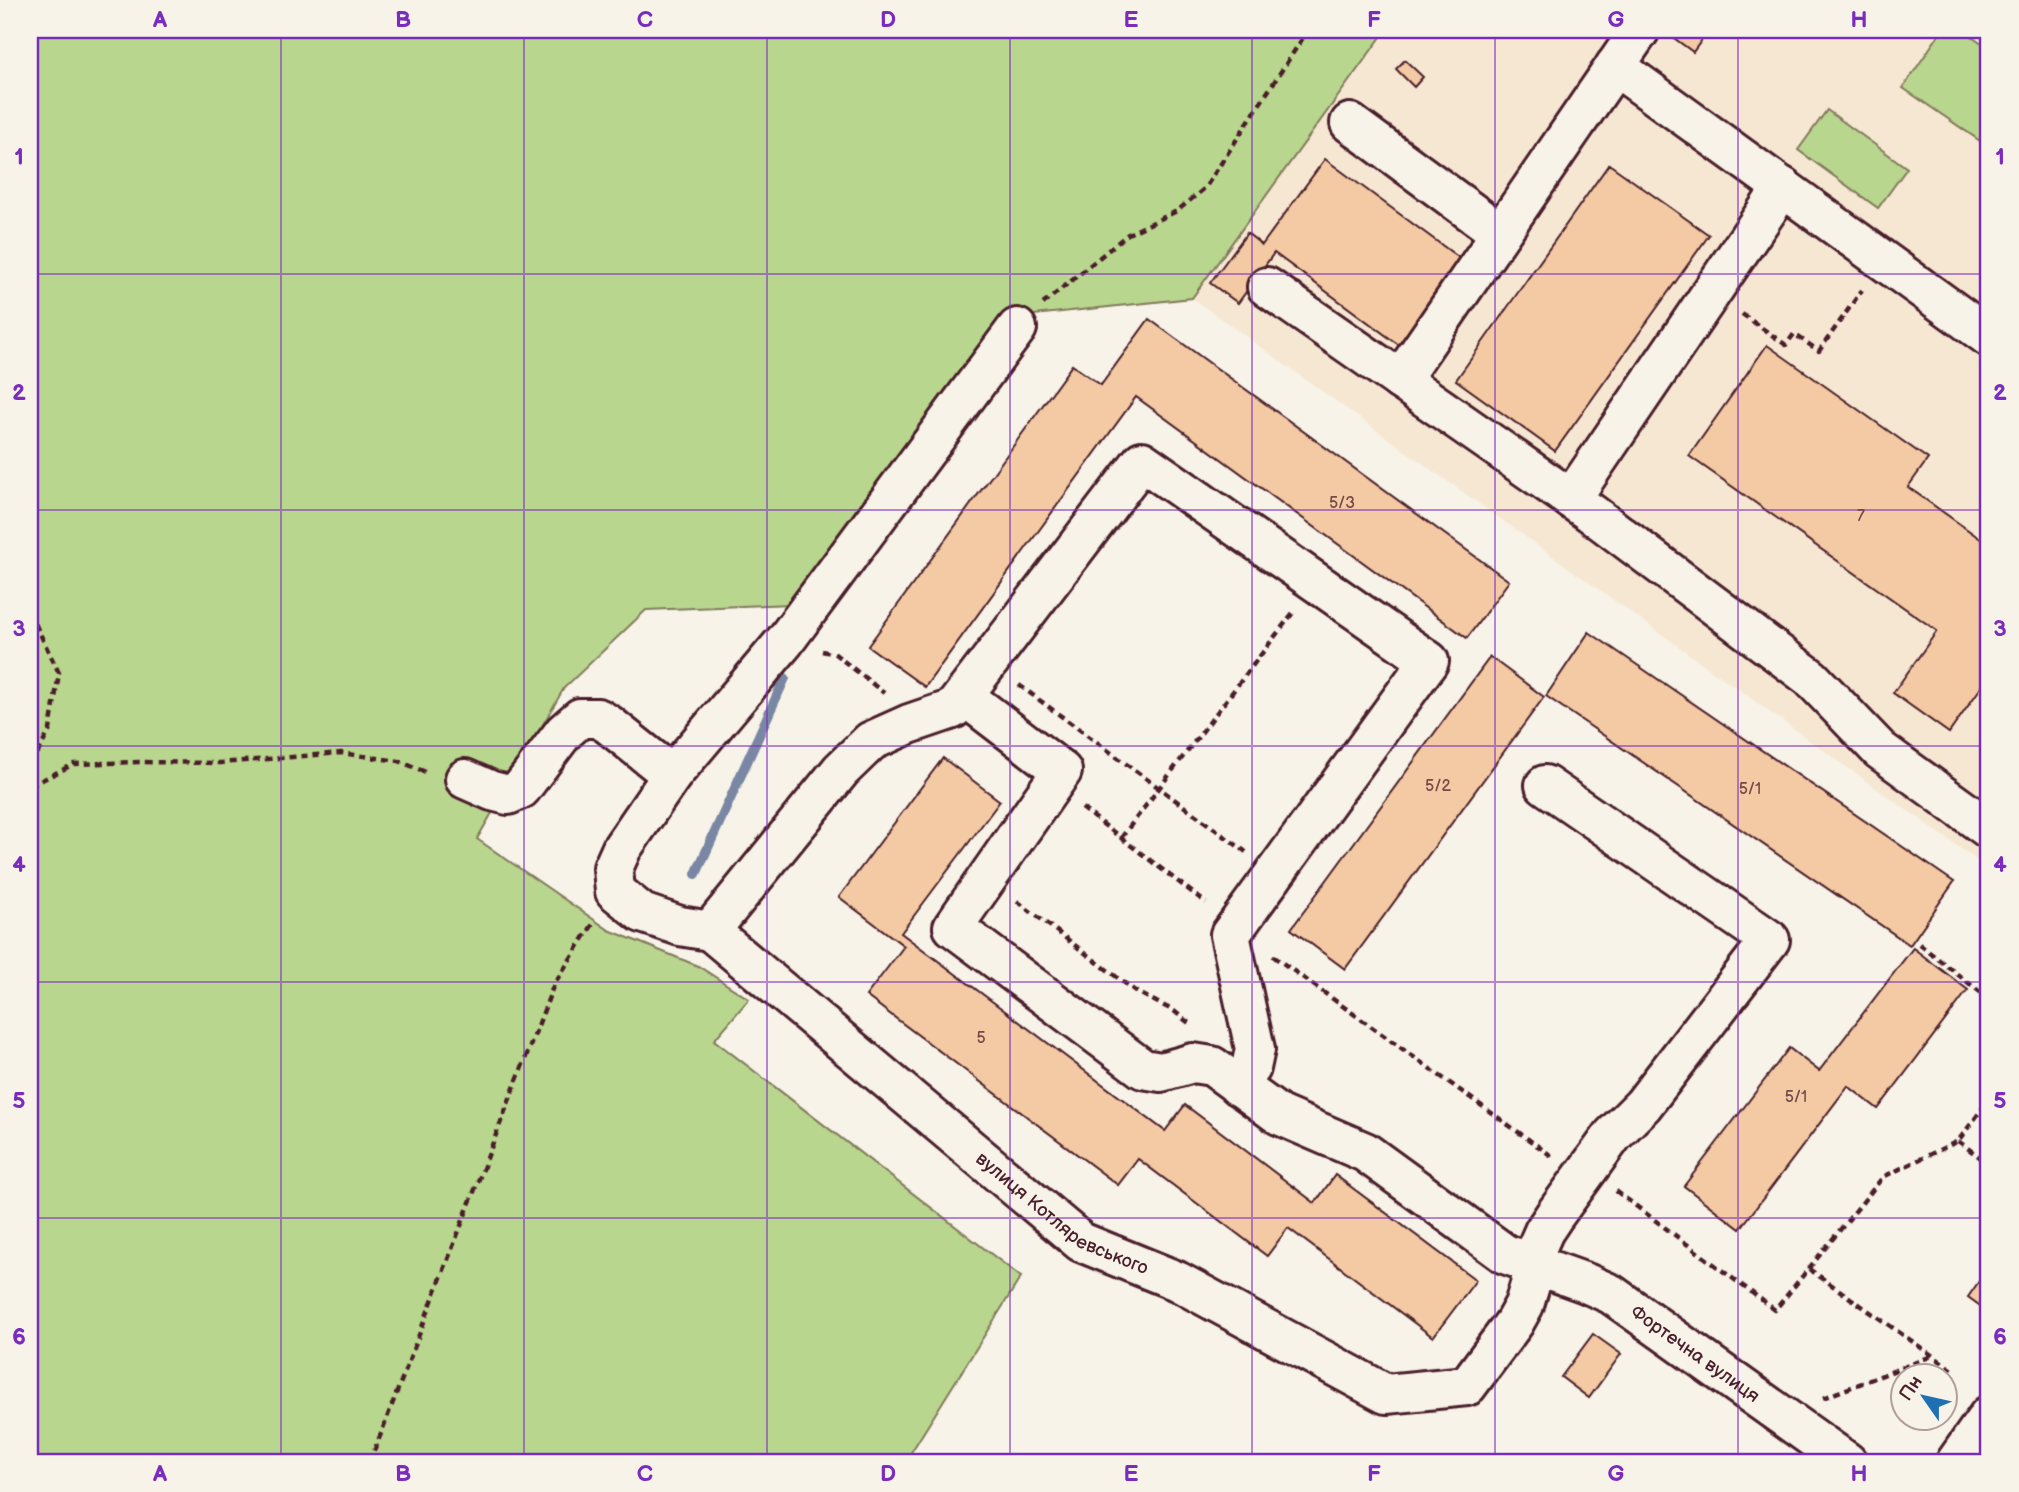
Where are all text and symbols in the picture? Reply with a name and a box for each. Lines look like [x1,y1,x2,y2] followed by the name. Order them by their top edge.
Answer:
[152,6,168,34] text: A
[395,6,411,34] text: B
[637,6,653,34] text: C
[880,6,896,34] text: D
[1124,6,1139,34] text: E
[1367,6,1381,34] text: F
[1608,6,1625,34] text: G
[1850,6,1868,34] text: H
[14,143,24,171] text: 1
[1995,143,2005,171] text: 1
[12,379,26,407] text: 2
[1993,379,2007,407] text: 2
[1329,494,1355,513] house number: 5/3
[1857,507,1865,526] house number: 7
[12,615,26,643] text: 3
[1993,615,2007,643] text: 3
[1425,777,1451,796] house number: 5/2
[1739,780,1761,799] house number: 5/1
[12,851,26,879] text: 4
[1993,851,2007,879] text: 4
[976,1029,986,1048] house number: 5
[12,1087,26,1115] text: 5
[1993,1087,2007,1115] text: 5
[1785,1088,1807,1107] house number: 5/1
[971,1147,1152,1280] street label: вулиця Котляревського
[1626,1300,1764,1408] street label: Фортечна вулиця
[12,1323,26,1351] text: 6
[1993,1323,2007,1351] text: 6
[1890,1362,1960,1432] north arrow
[1895,1371,1928,1405] text: Пн
[152,1460,168,1488] text: A
[395,1460,411,1488] text: B
[637,1460,653,1488] text: C
[880,1460,896,1488] text: D
[1124,1460,1139,1488] text: E
[1367,1460,1381,1488] text: F
[1608,1460,1625,1488] text: G
[1850,1460,1868,1488] text: H

